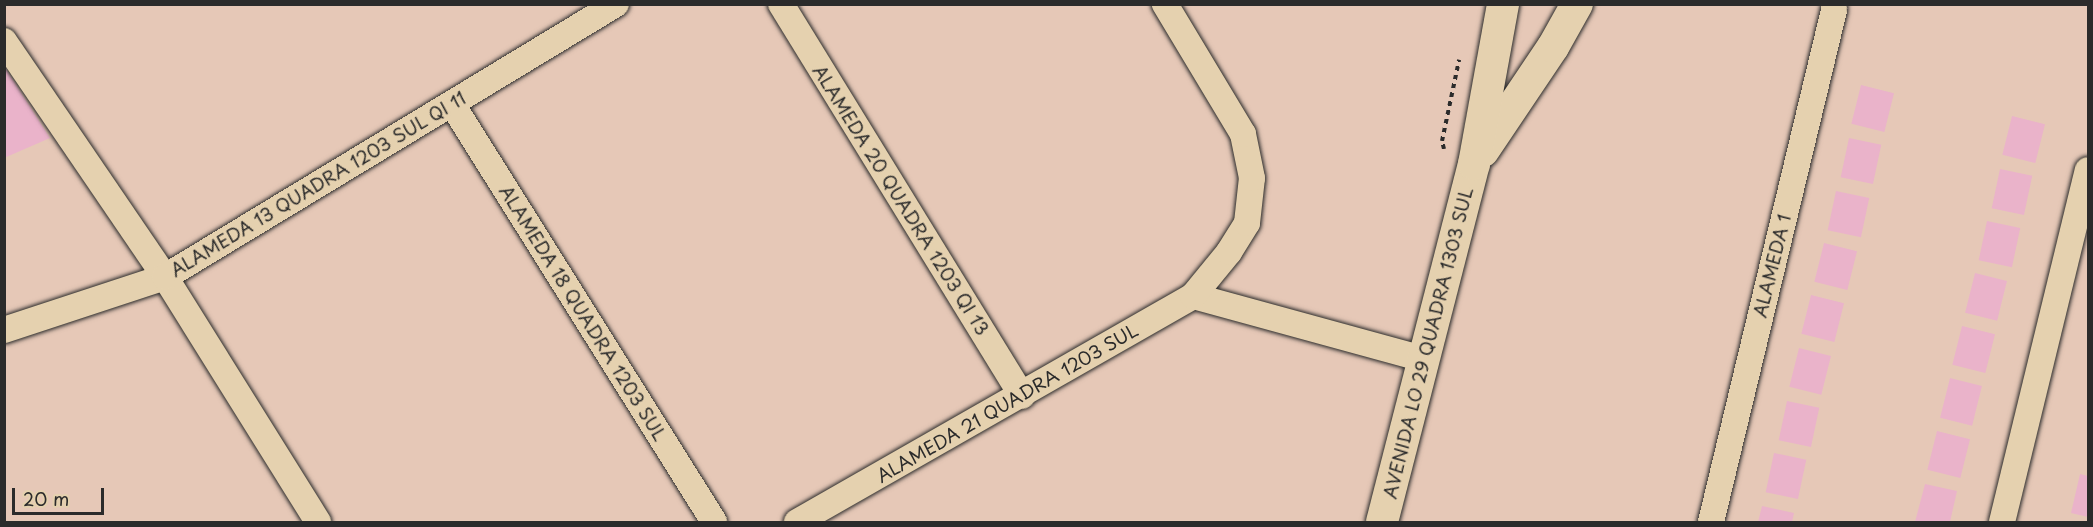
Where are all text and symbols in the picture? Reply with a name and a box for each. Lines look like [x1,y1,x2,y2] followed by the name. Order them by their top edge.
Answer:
[808,61,994,339] street label: ALAMEDA 20 QUADRA 1203 QI 13
[164,86,472,282] street label: ALAMEDA 13 QUADRA 1203 SUL QI 11
[495,181,671,445] street label: ALAMEDA 18 QUADRA 1203 SUL
[1379,184,1477,502] street label: AVENIDA LO 29 QUADRA 1303 SUL
[1748,211,1796,321] street label: ALAMEDA 1
[872,319,1142,487] street label: ALAMEDA 21 QUADRA 1203 SUL
[15,476,106,514] scale bar
[23,485,69,512] text: 20 m

